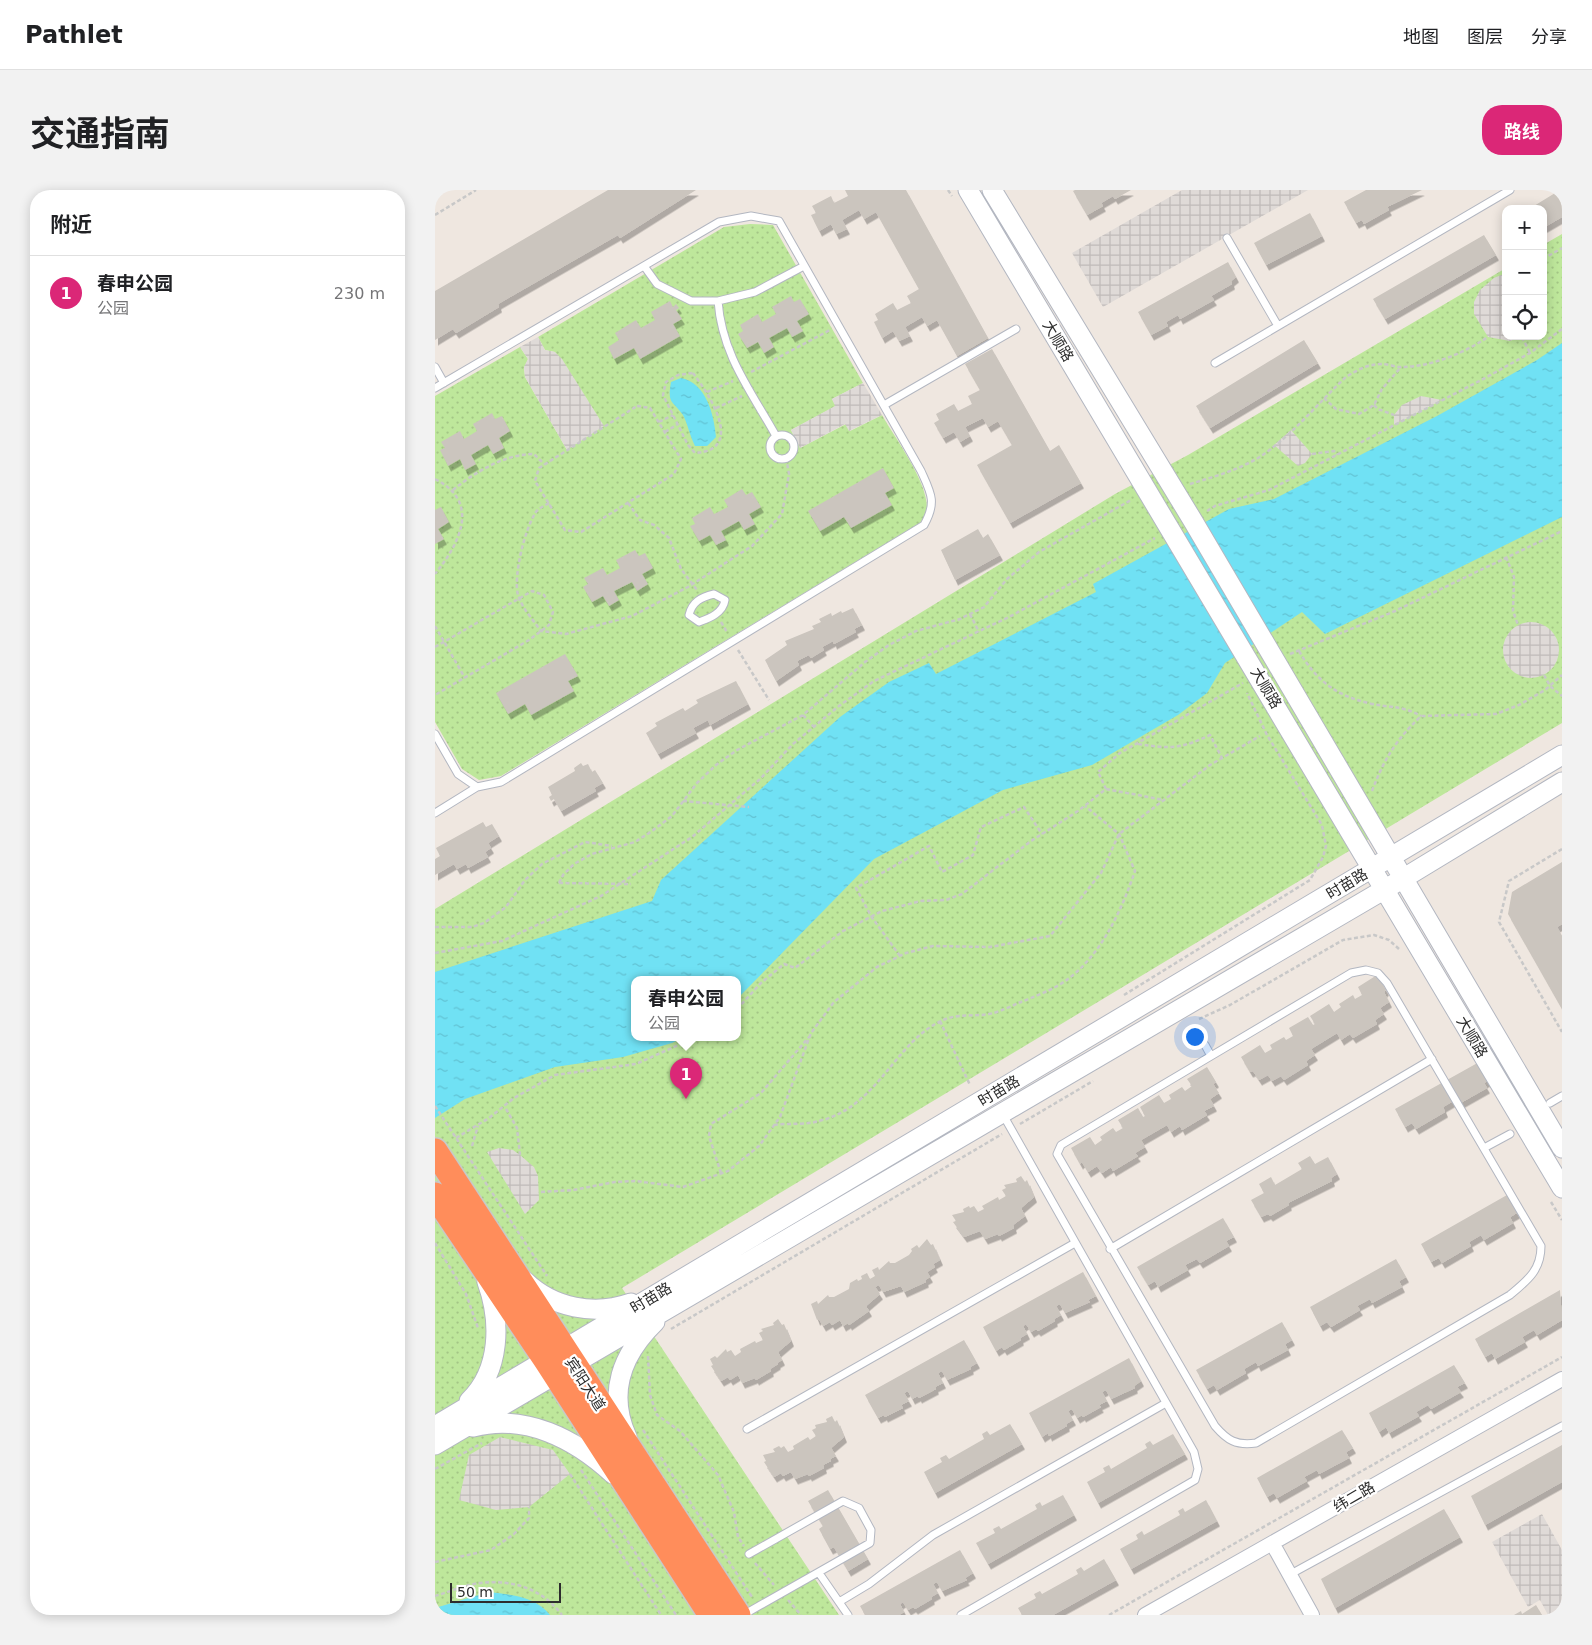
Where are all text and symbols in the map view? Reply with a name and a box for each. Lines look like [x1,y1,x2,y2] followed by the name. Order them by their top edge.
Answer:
[25,21,123,49] text: Pathlet
[1403,26,1439,47] text: 地图
[1467,26,1503,47] text: 图层
[1531,26,1567,47] text: 分享
[1482,105,1562,155] button: 路线
[30,114,170,154] text: 交通指南
[1502,205,1547,340] map controls
[1502,205,1547,250] button: +
[50,213,92,237] text: 附近
[1502,250,1547,295] button: −
[97,272,173,294] text: 春申公园
[60,284,72,303] text: 1
[334,284,385,303] text: 230 m
[1502,295,1547,340] button: locate
[97,299,129,318] text: 公园
[1039,317,1077,365] street label: 大顺路
[1247,664,1285,712] street label: 大顺路
[1323,865,1371,903] street label: 时苗路
[631,976,741,1041] popup
[648,987,724,1009] text: 春申公园
[1453,1013,1491,1061] street label: 大顺路
[648,1014,680,1033] text: 公园
[1182,1024,1208,1050] your location
[670,1058,702,1099] pin: 1
[975,1072,1023,1110] street label: 时苗路
[627,1279,675,1317] street label: 时苗路
[561,1354,609,1414] street label: 宾阳大道
[1330,1478,1378,1516] street label: 纬二路
[450,1580,561,1603] scale bar
[457,1584,493,1600] text: 50 m

